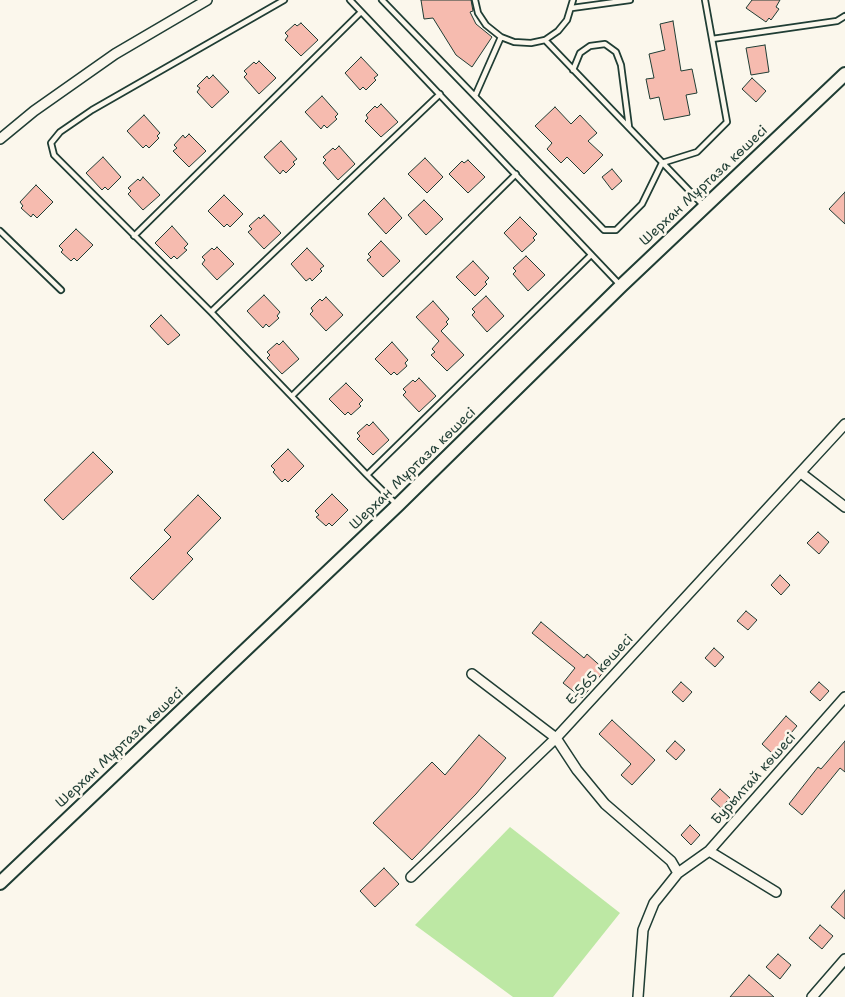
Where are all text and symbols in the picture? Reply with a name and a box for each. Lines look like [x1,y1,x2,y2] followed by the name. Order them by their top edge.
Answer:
[637,122,771,250] street label: Шерхан Мұртаза көшесі
[346,404,480,534] street label: Шерхан Мұртаза көшесі
[563,631,637,709] street label: Е-565 көшесі
[53,684,187,812] street label: Шерхан Мұртаза көшесі
[708,730,800,828] street label: Бурылтай көшесі

